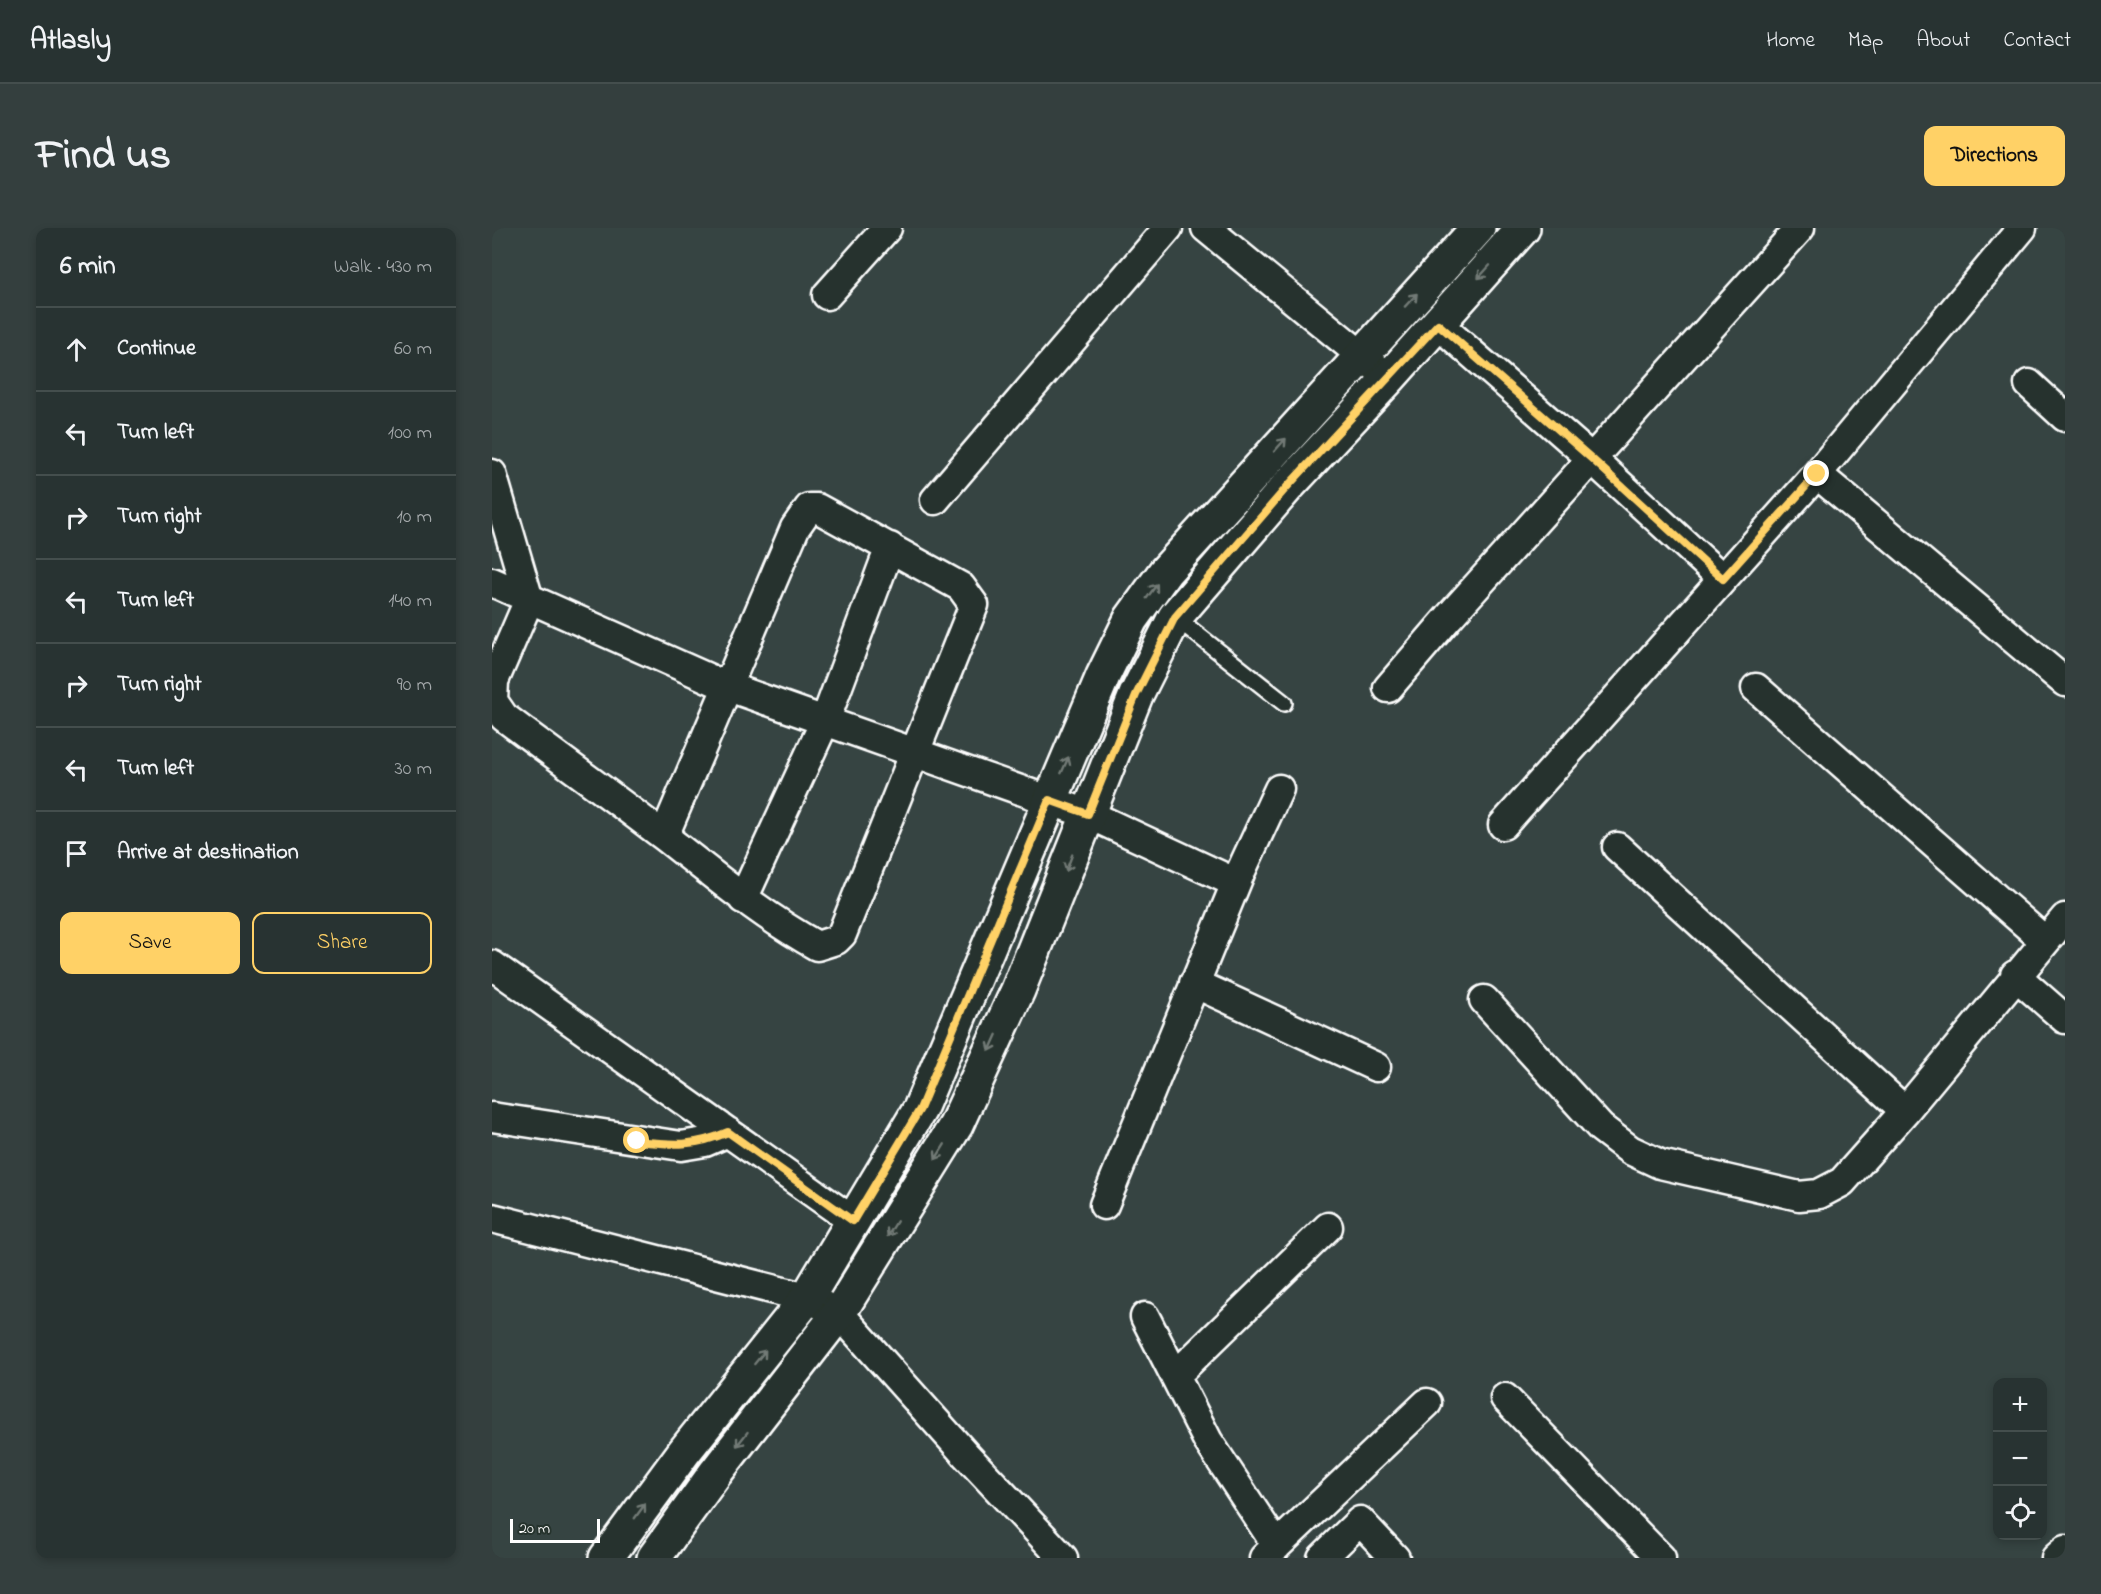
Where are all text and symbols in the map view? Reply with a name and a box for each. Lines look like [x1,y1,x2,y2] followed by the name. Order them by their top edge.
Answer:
[30,21,111,62] text: Atlasly
[1766,26,1815,56] text: Home
[1848,26,1883,56] text: Map
[1916,26,1970,56] text: About
[2003,26,2071,56] text: Contact
[36,126,171,187] text: Find us
[1924,126,2065,186] button: Directions
[60,248,116,286] text: 6 min
[334,253,432,282] text: Walk · 430 m
[1477,264,1491,279] one-way arrow
[1404,293,1418,308] one-way arrow
[60,333,93,366] icon: ahead
[117,333,196,365] text: Continue
[394,335,432,364] text: 60 m
[60,417,93,450] icon: left
[117,417,194,449] text: Turn left
[388,419,432,448] text: 100 m
[1273,437,1287,452] one-way arrow
[1803,460,1829,486] route end
[60,501,93,534] icon: right
[117,501,202,533] text: Turn right
[396,503,432,532] text: 10 m
[1145,583,1158,599] one-way arrow
[60,585,93,618] icon: left
[117,585,194,617] text: Turn left
[388,587,432,616] text: 140 m
[60,669,93,702] icon: right
[117,669,202,701] text: Turn right
[397,671,432,700] text: 90 m
[60,753,93,786] icon: left
[117,753,194,785] text: Turn left
[395,755,432,784] text: 30 m
[1059,756,1071,774] one-way arrow
[60,837,93,870] icon: arrive
[117,837,299,869] text: Arrive at destination
[1063,854,1074,872] one-way arrow
[60,912,240,974] button: Save
[252,912,432,974] button: Share
[987,1034,999,1052] one-way arrow
[623,1127,649,1153] route start
[933,1143,945,1160] one-way arrow
[885,1220,897,1237] one-way arrow
[753,1349,766,1365] one-way arrow
[1993,1378,2047,1540] map controls
[1993,1378,2047,1432] button: +
[736,1430,749,1446] one-way arrow
[1993,1432,2047,1486] button: −
[1993,1486,2047,1540] button: locate
[634,1503,647,1519] one-way arrow
[510,1516,600,1544] scale bar
[519,1517,550,1541] text: 20 m

